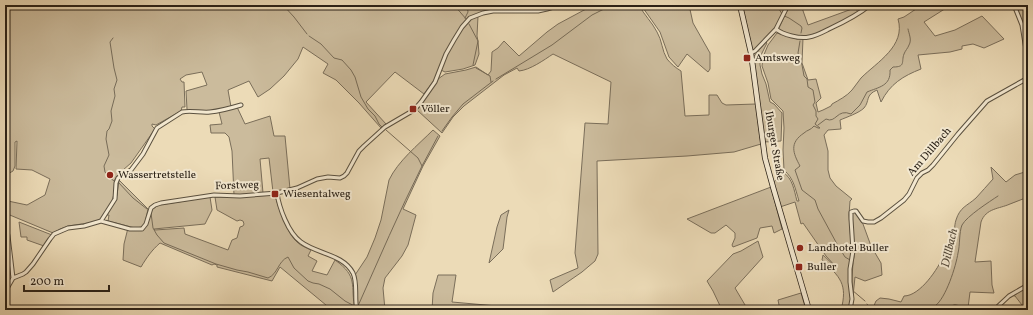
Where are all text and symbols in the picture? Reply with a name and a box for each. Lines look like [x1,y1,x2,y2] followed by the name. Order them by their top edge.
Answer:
[755,51,800,66] place label: Amtsweg
[742,53,752,63] marker: Amtsweg
[421,102,450,117] place label: Völler
[408,104,418,114] marker: Völler
[761,110,787,182] street label: Iburger Straße
[905,124,956,180] street label: Am Dillbach
[118,168,196,183] place label: Wassertretstelle
[105,170,115,180] marker: Wassertretstelle
[215,178,260,194] street label: Forstweg
[283,187,351,202] place label: Wiesentalweg
[270,189,280,199] marker: Wiesentalweg
[938,227,962,269] water label: Dillbach
[808,241,889,256] place label: Landhotel Buller
[795,243,805,253] marker: Landhotel Buller
[807,260,837,275] place label: Buller
[794,262,804,272] marker: Buller
[24,267,109,293] scale bar
[30,274,64,290] text: 200 m

